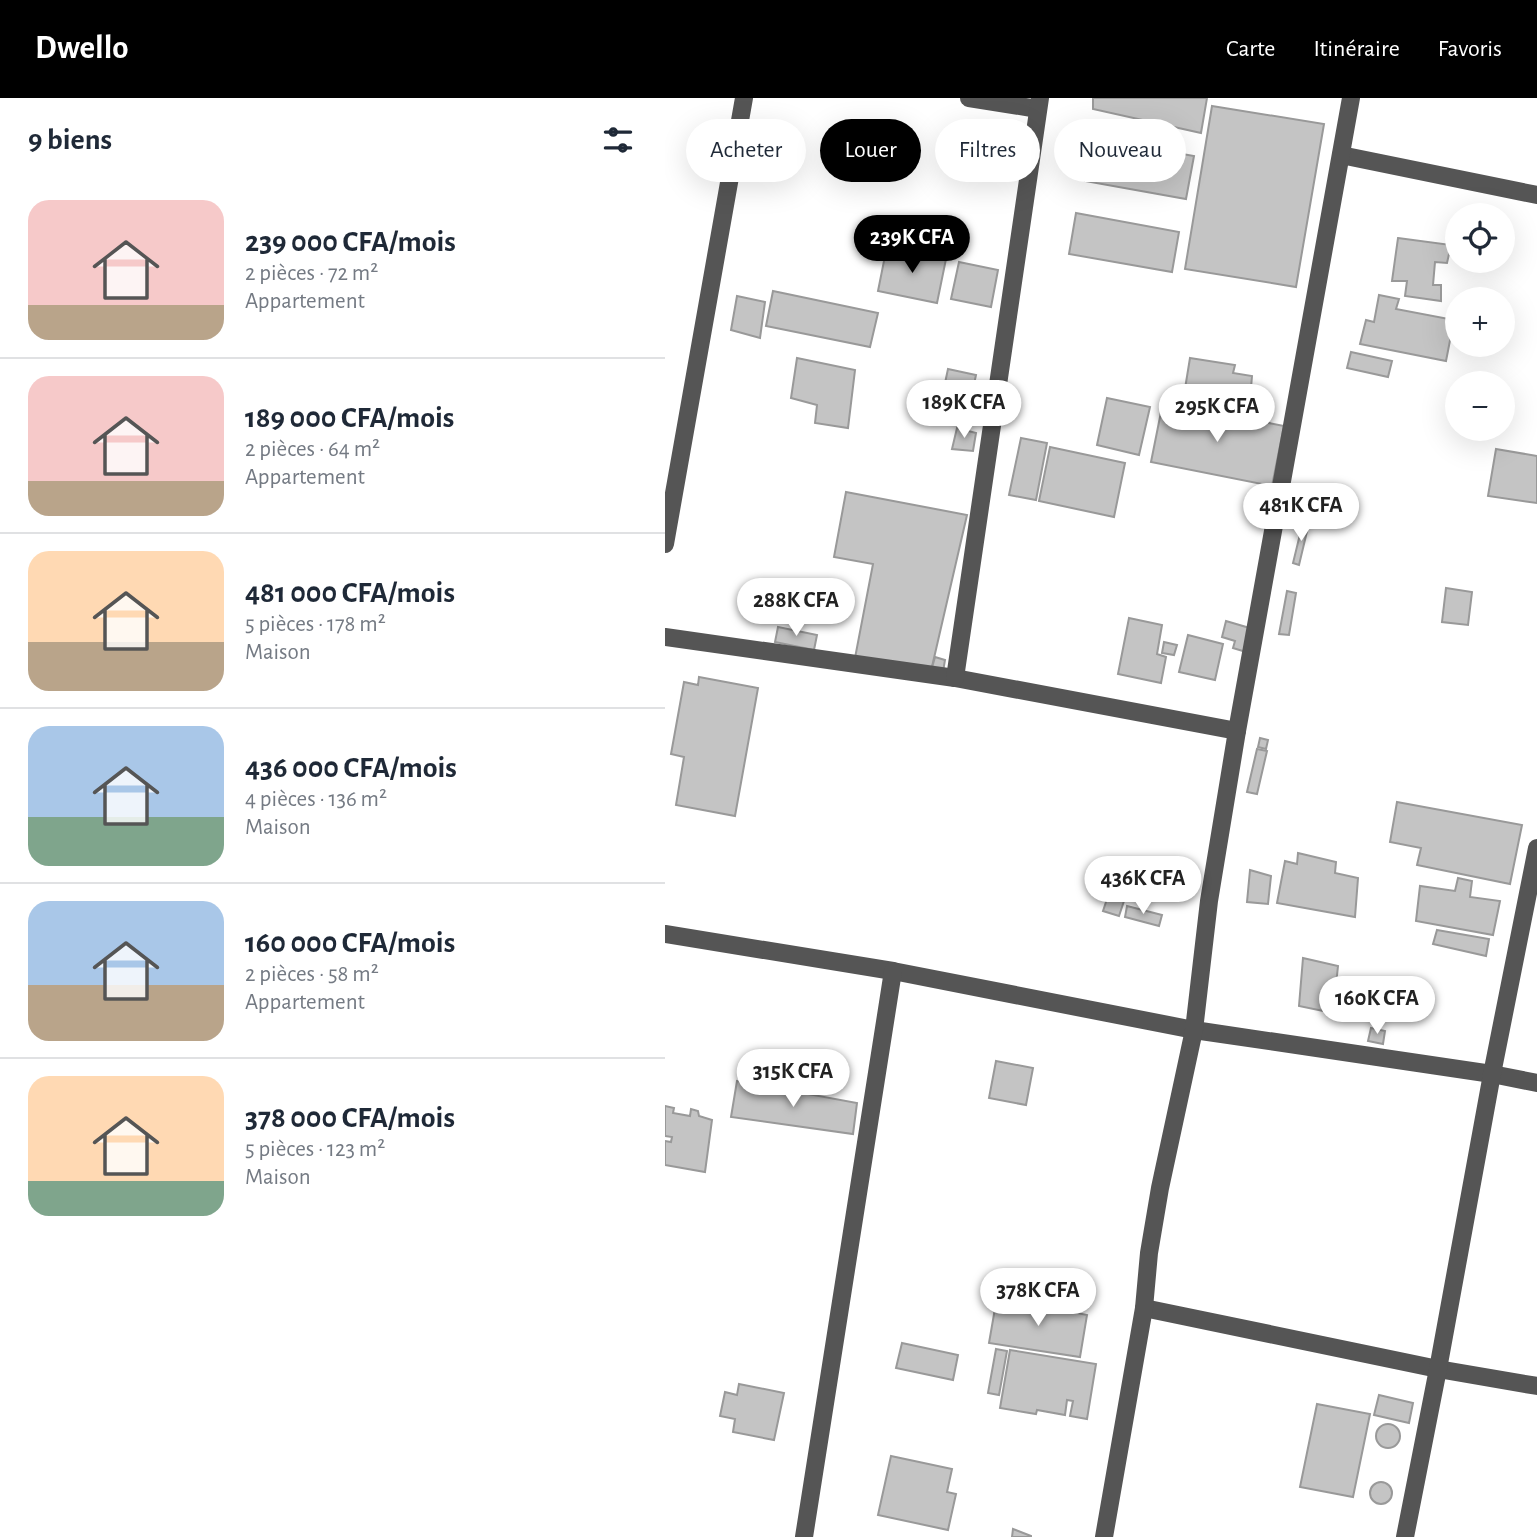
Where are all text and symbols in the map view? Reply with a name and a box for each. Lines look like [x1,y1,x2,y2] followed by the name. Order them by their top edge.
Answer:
[35,32,129,65] text: Dwello
[1226,37,1275,61] text: Carte
[1313,37,1400,61] text: Itinéraire
[1438,37,1502,61] text: Favoris
[686,119,806,182] chip: Acheter
[820,119,921,182] chip: Louer
[935,119,1040,182] chip: Filtres
[1054,119,1186,182] chip: Nouveau
[599,121,637,159] icon: filters
[28,125,112,155] text: 9 biens
[1445,203,1515,441] map controls
[1445,203,1515,273] button: locate
[840,216,984,275] pin: 239K CFA
[870,226,954,249] text: 239K CFA
[245,227,456,257] text: 239 000 CFA/mois
[84,228,168,312] icon: home
[245,262,378,285] text: 2 pièces · 72 m²
[1445,287,1515,357] button: +
[245,290,365,313] text: Appartement
[1445,371,1515,441] button: −
[892,380,1036,440] pin: 189K CFA
[1145,384,1289,444] pin: 295K CFA
[922,391,1006,414] text: 189K CFA
[1175,395,1259,418] text: 295K CFA
[245,403,454,433] text: 189 000 CFA/mois
[84,404,168,488] icon: home
[245,438,380,461] text: 2 pièces · 64 m²
[245,466,365,489] text: Appartement
[1229,484,1373,543] pin: 481K CFA
[1259,494,1343,517] text: 481K CFA
[245,578,455,608] text: 481 000 CFA/mois
[724,578,868,638] pin: 288K CFA
[84,579,168,663] icon: home
[753,589,839,612] text: 288K CFA
[245,613,386,636] text: 5 pièces · 178 m²
[245,641,311,664] text: Maison
[245,753,457,783] text: 436 000 CFA/mois
[84,754,168,838] icon: home
[245,788,387,811] text: 4 pièces · 136 m²
[245,816,311,839] text: Maison
[1071,856,1215,916] pin: 436K CFA
[1100,867,1186,890] text: 436K CFA
[245,928,455,958] text: 160 000 CFA/mois
[84,929,168,1013] icon: home
[245,963,379,986] text: 2 pièces · 58 m²
[1305,976,1449,1036] pin: 160K CFA
[1335,987,1419,1010] text: 160K CFA
[245,991,365,1014] text: Appartement
[721,1049,865,1109] pin: 315K CFA
[753,1060,833,1083] text: 315K CFA
[245,1103,455,1133] text: 378 000 CFA/mois
[84,1104,168,1188] icon: home
[245,1138,385,1161] text: 5 pièces · 123 m²
[245,1166,311,1189] text: Maison
[966,1268,1110,1328] pin: 378K CFA
[996,1279,1080,1302] text: 378K CFA

